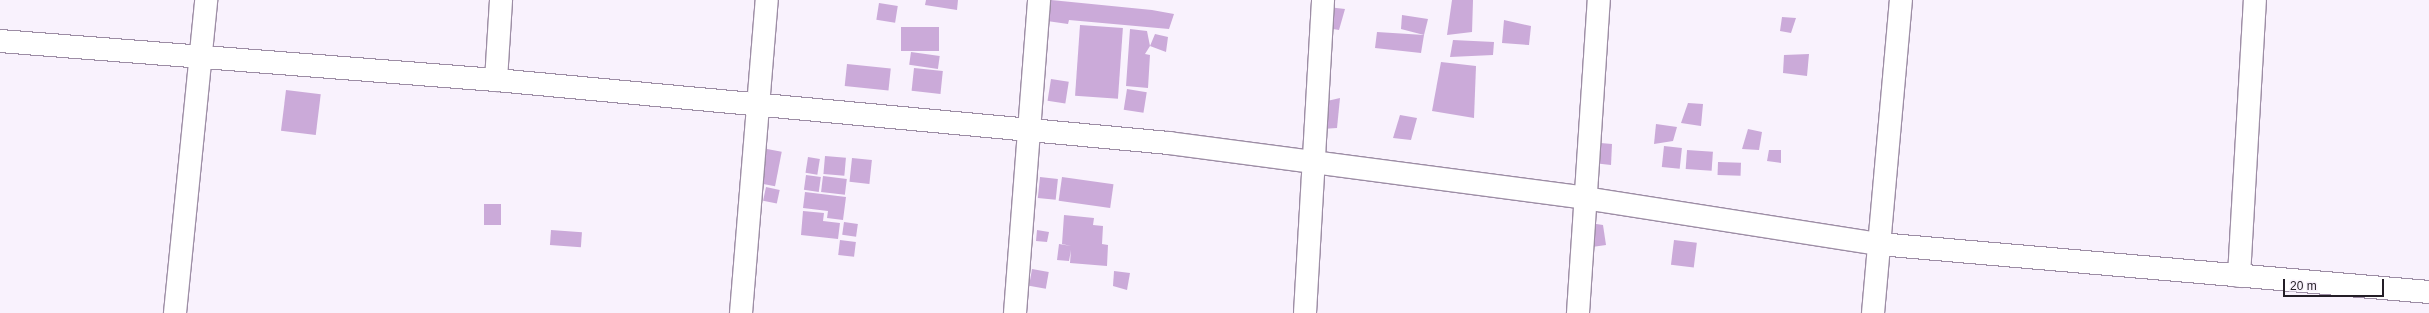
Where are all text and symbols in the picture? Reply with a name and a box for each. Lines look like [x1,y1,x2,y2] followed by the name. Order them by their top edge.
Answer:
[2285,271,2386,297] scale bar
[2290,279,2317,293] text: 20 m

